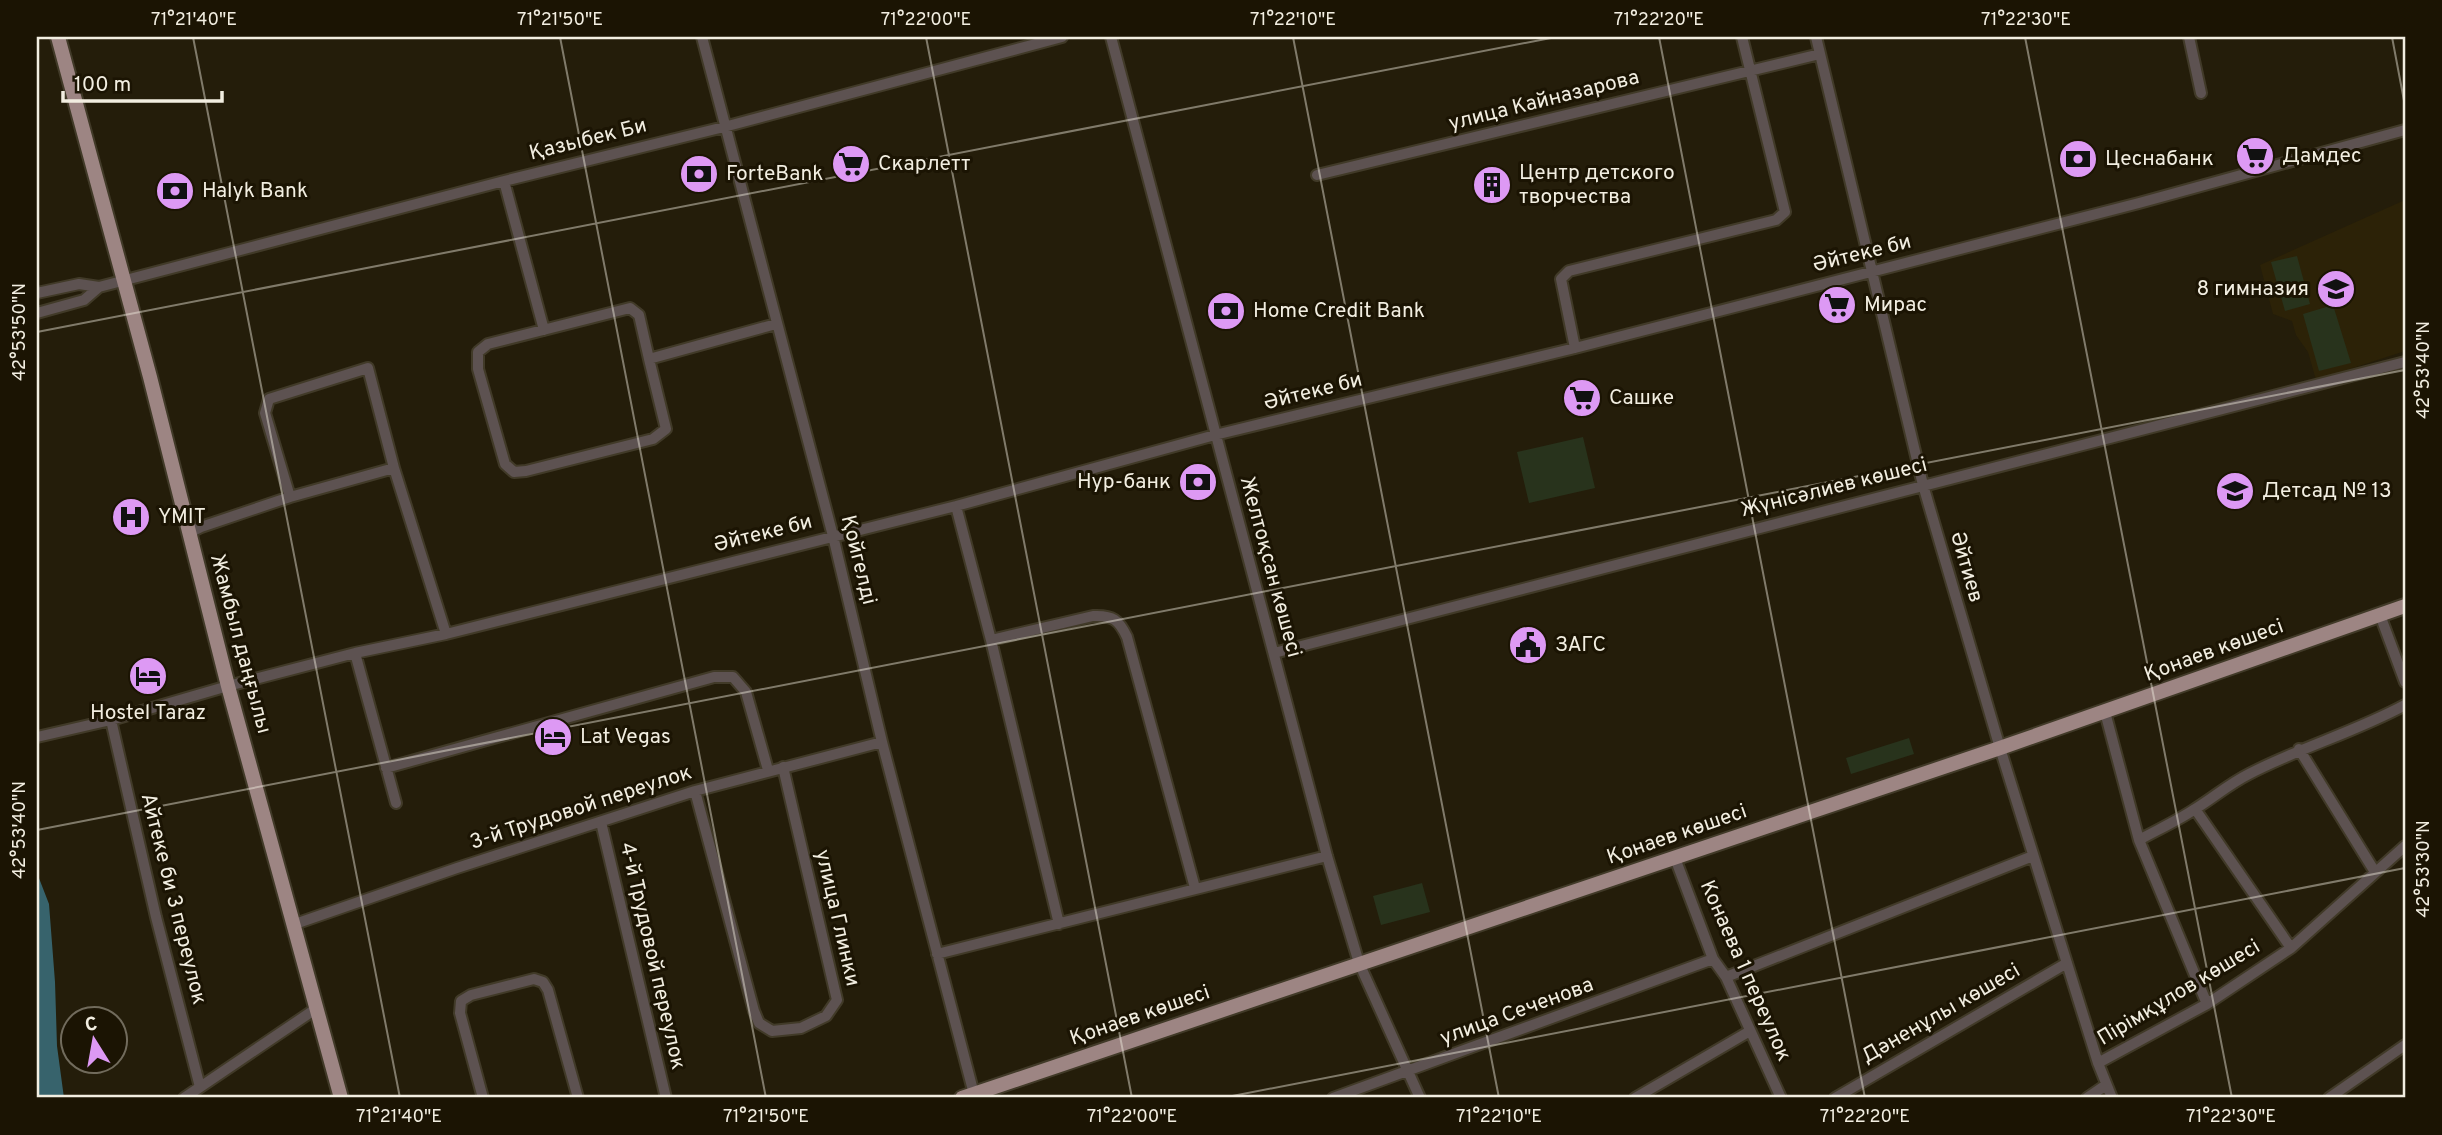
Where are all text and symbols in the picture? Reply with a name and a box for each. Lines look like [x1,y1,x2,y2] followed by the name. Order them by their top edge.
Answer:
[151,9,237,32] text: 71°21'40"E
[517,9,603,32] text: 71°21'50"E
[881,9,971,32] text: 71°22'00"E
[1250,9,1336,32] text: 71°22'10"E
[1614,9,1704,32] text: 71°22'20"E
[1981,9,2071,32] text: 71°22'30"E
[63,60,222,104] scale bar
[1446,64,1642,138] street label: улица Кайназарова
[74,72,131,99] text: 100 m
[526,112,650,168] street label: Қазыбек Би
[2234,135,2276,177] supermarket icon: Дамдес
[2057,138,2099,180] bank icon: Цеснабанк
[830,143,872,185] supermarket icon: Скарлетт
[2282,143,2362,170] place label: Дамдес
[2105,146,2214,173] place label: Цеснабанк
[878,151,970,178] place label: Скарлетт
[678,153,720,195] bank icon: ForteBank
[1519,160,1675,211] place label: Центр детского творчества
[726,161,824,188] place label: ForteBank
[1471,164,1513,206] building icon: Центр детского творчества
[154,170,196,212] bank icon: Halyk Bank
[202,178,308,205] place label: Halyk Bank
[1810,229,1914,279] street label: Әйтеке би
[2315,268,2357,310] school or university icon: 8 гимназия
[2197,276,2309,303] place label: 8 гимназия
[9,283,32,381] text: 42°53'50"N
[1816,284,1858,326] supermarket icon: Мирас
[1205,290,1247,332] bank icon: Home Credit Bank
[1864,292,1927,319] place label: Мирас
[1253,298,1425,325] place label: Home Credit Bank
[2413,321,2436,419] text: 42°53'40"N
[1261,367,1365,417] street label: Әйтеке би
[1561,377,1603,419] supermarket icon: Сашке
[1609,385,1674,412] place label: Сашке
[1738,452,1930,524] street label: Жүнісәлиев көшесі
[1177,461,1219,503] bank icon: Нур-банк
[1077,469,1171,496] place label: Нур-банк
[2214,470,2256,512] school or university icon: Детсад № 13
[1233,474,1307,660] street label: Желтоқсан көшесі
[2262,478,2392,505] place label: Детсад № 13
[110,496,152,538] hospital icon: YMIT
[158,504,206,531] place label: YMIT
[711,509,815,559] street label: Әйтеке би
[834,512,882,608] street label: Қойгелді
[1943,528,1989,606] street label: Әйтиев
[203,551,277,737] street label: Жамбыл даңғылы
[2141,613,2287,689] street label: Қонаев көшесі
[1507,624,1549,666] public building icon: ЗАГС
[1555,632,1606,659] place label: ЗАГС
[127,655,169,697] hotel icon: Hostel Taraz
[90,700,206,727] place label: Hostel Taraz
[532,716,574,758] hotel icon: Lat Vegas
[580,724,671,751] place label: Lat Vegas
[467,759,695,857] street label: 3-й Трудовой переулок
[9,781,32,879] text: 42°53'40"N
[134,790,212,1008] street label: Айтеке би 3 переулок
[1603,798,1751,872] street label: Қонаев көшесі
[2413,820,2436,918] text: 42°53'30"N
[613,840,691,1072] street label: 4-й Трудовой переулок
[808,847,866,989] street label: улица Глинки
[1693,876,1797,1066] street label: Конаева 1 переулок
[2093,934,2265,1052] street label: Пірімқұлов көшесі
[1857,958,2025,1070] street label: Дәненұлы көшесі
[1437,972,1597,1052] street label: улица Сеченова
[1066,979,1214,1053] street label: Қонаев көшесі
[60,1006,130,1076] north arrow
[83,1012,99,1038] text: С
[356,1106,442,1129] text: 71°21'40"E
[723,1106,809,1129] text: 71°21'50"E
[1087,1106,1177,1129] text: 71°22'00"E
[1456,1106,1542,1129] text: 71°22'10"E
[1820,1106,1910,1129] text: 71°22'20"E
[2186,1106,2276,1129] text: 71°22'30"E

